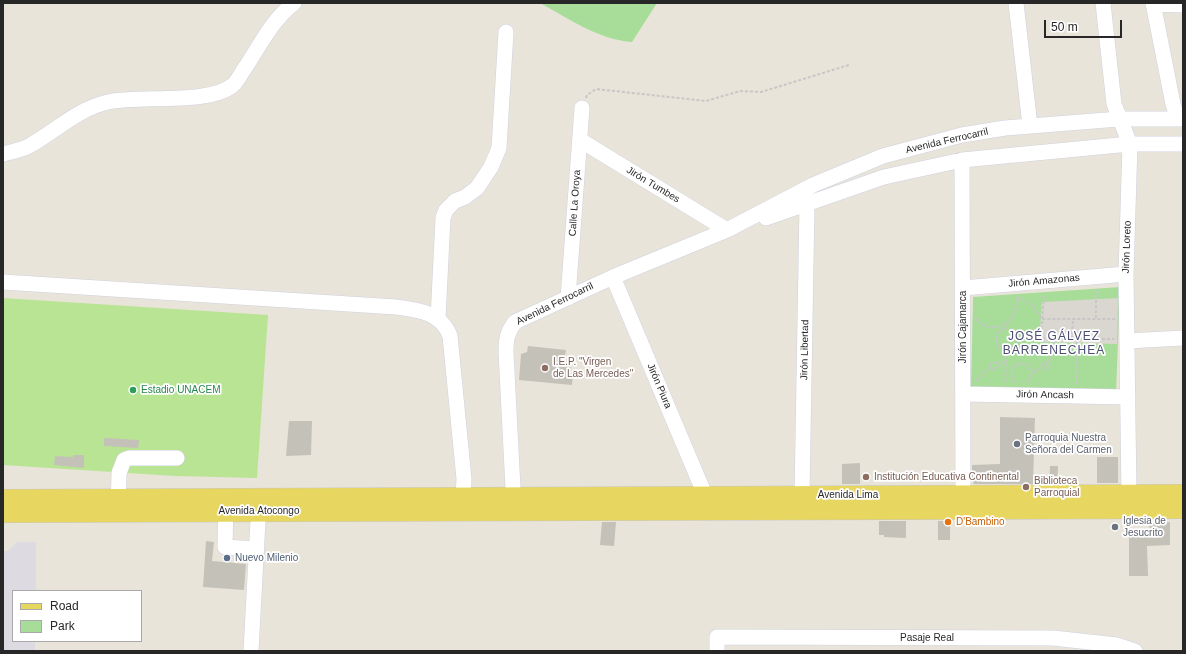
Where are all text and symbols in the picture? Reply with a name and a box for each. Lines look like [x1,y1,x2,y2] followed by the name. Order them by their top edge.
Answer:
[1046,12,1124,38] scale bar
[1051,20,1078,34] text: 50 m
[905,126,989,156] street label: Avenida Ferrocarril
[624,164,682,206] street label: Jirón Tumbes
[567,169,583,237] street label: Calle La Oroya
[1120,220,1134,274] street label: Jirón Loreto
[1008,272,1080,290] street label: Jirón Amazonas
[514,280,596,328] street label: Avenida Ferrocarril
[957,291,969,363] street label: Jirón Cajamarca
[798,320,812,380] street label: Jirón Libertad
[1003,330,1105,358] district label: JOSÉ GÁLVEZ BARRENECHEA
[553,356,633,380] place label: I.E.P. "Virgen de Las Mercedes"
[644,362,674,410] street label: Jirón Piura
[540,363,550,373] marker: I.E.P. "Virgen de Las Mercedes"
[141,384,220,396] place label: Estadio UNACEM
[128,385,138,395] marker: Estadio UNACEM
[1016,388,1074,402] street label: Jirón Ancash
[1025,432,1112,456] place label: Parroquia Nuestra Señora del Carmen
[1012,439,1022,449] marker: Parroquia Nuestra Señora del Carmen
[874,471,1019,483] place label: Institución Educativa Continental
[861,472,871,482] marker: Institución Educativa Continental
[1034,475,1080,498] place label: Biblioteca Parroquial
[1021,482,1031,492] marker: Biblioteca Parroquial
[818,489,878,501] street label: Avenida Lima
[219,505,299,517] street label: Avenida Atocongo
[1123,515,1166,538] place label: Iglesia de Jesucrito
[956,516,1005,528] place label: D'Bambino
[943,517,953,527] marker: D'Bambino
[1110,522,1120,532] marker: Iglesia de Jesucrito
[235,552,298,564] place label: Nuevo Milenio
[222,553,232,563] marker: Nuevo Milenio
[12,590,142,642] legend
[50,599,79,613] text: Road
[50,619,75,633] text: Park
[900,632,954,644] street label: Pasaje Real

